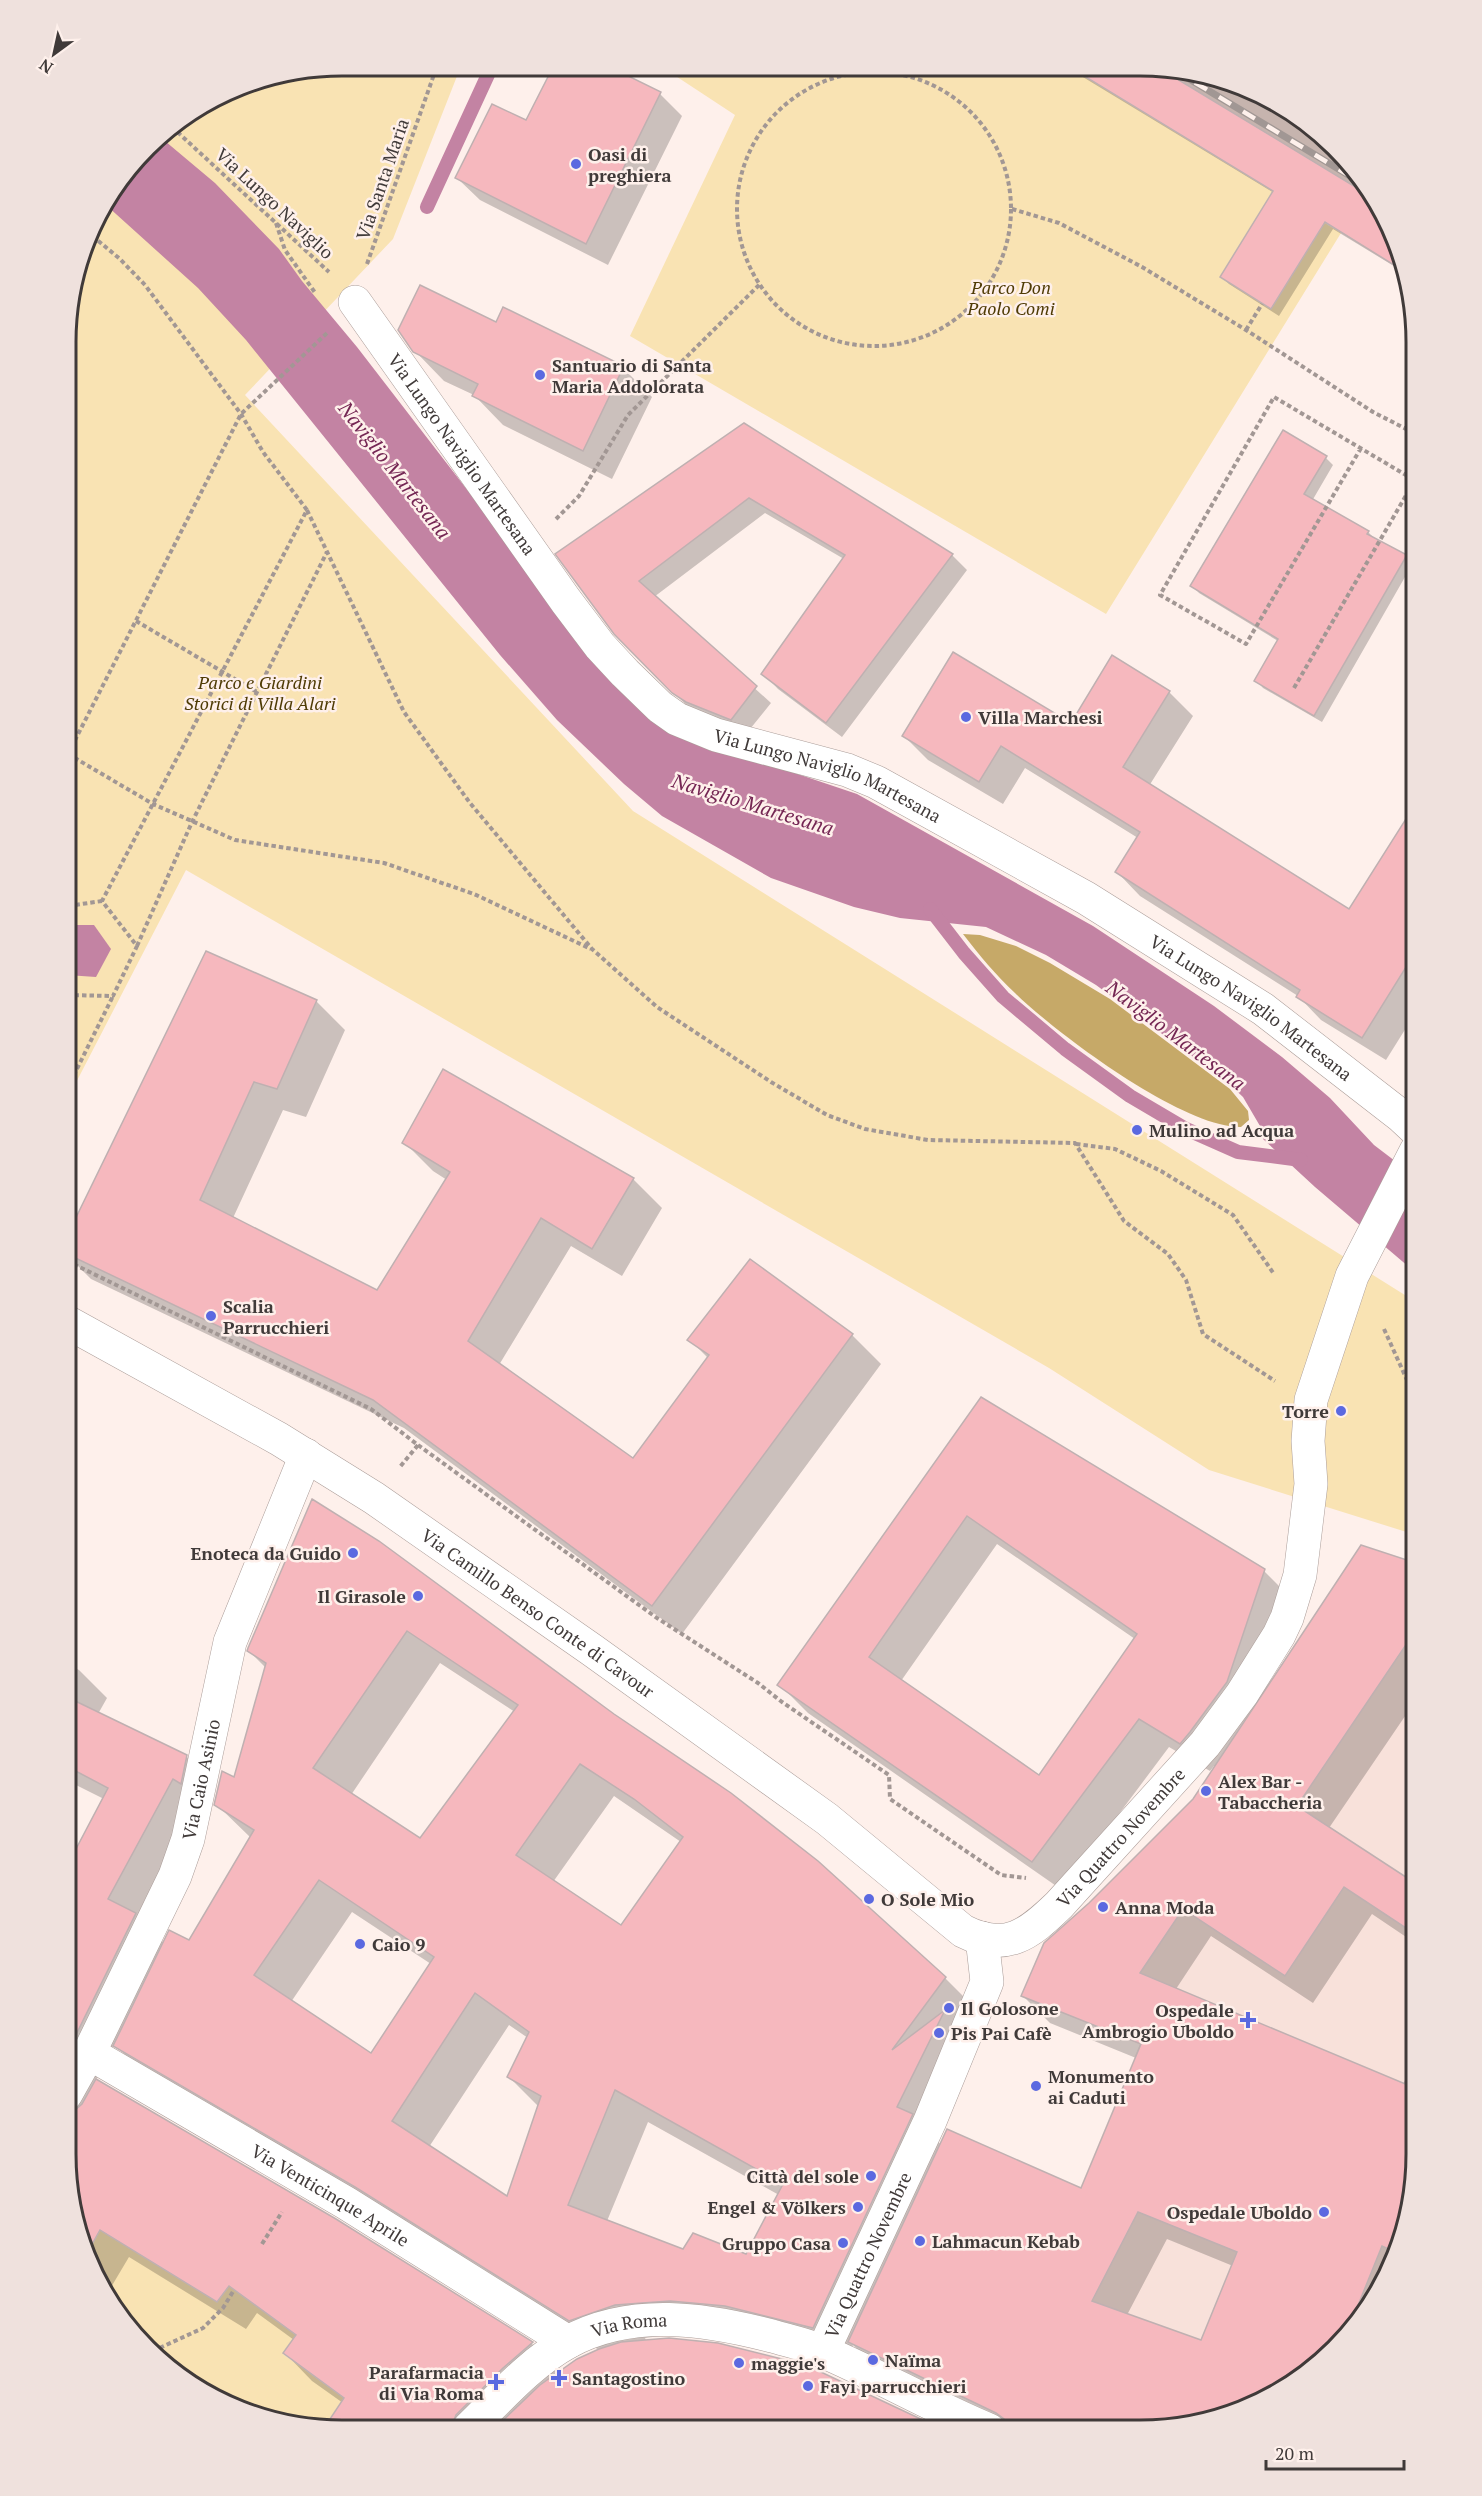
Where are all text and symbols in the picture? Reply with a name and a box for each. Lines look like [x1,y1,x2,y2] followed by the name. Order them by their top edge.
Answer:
[24,24,84,84] north arrow
[35,54,57,79] text: N
[350,115,414,243] street label: Via Santa Maria
[211,142,339,264] street label: Via Lungo Naviglio
[588,142,671,187] place label: Oasi di preghiera
[569,157,583,171] marker: Oasi di preghiera
[966,275,1055,320] park label: Parco Don Paolo Comi
[385,349,541,559] street label: Via Lungo Naviglio Martesana
[552,353,712,398] place label: Santuario di Santa Maria Addolorata
[533,368,547,382] marker: Santuario di Santa Maria Addolorata
[334,397,456,543] water label: Naviglio Martesana
[184,670,336,715] park label: Parco e Giardini Storici di Villa Alari
[978,705,1103,729] place label: Villa Marchesi
[959,710,973,724] marker: Villa Marchesi
[710,726,944,828] street label: Via Lungo Naviglio Martesana
[669,768,837,840] water label: Naviglio Martesana
[1146,930,1356,1086] street label: Via Lungo Naviglio Martesana
[1102,975,1250,1095] water label: Naviglio Martesana
[1149,1118,1294,1142] place label: Mulino ad Acqua
[1130,1123,1144,1137] marker: Mulino ad Acqua
[223,1294,329,1339] place label: Scalia Parrucchieri
[204,1309,218,1323] marker: Scalia Parrucchieri
[1282,1399,1329,1423] place label: Torre
[1334,1404,1348,1418] marker: Torre
[417,1523,659,1703] street label: Via Camillo Benso Conte di Cavour
[190,1541,341,1565] place label: Enoteca da Guido
[346,1546,360,1560] marker: Enoteca da Guido
[317,1584,406,1608] place label: Il Girasole
[411,1589,425,1603] marker: Il Girasole
[176,1717,225,1842] street label: Via Caio Asinio
[1051,1762,1190,1912] street label: Via Quattro Novembre
[1218,1769,1322,1814] place label: Alex Bar - Tabaccheria
[1199,1784,1213,1798] marker: Alex Bar - Tabaccheria
[881,1887,974,1911] place label: O Sole Mio
[862,1892,876,1906] marker: O Sole Mio
[1115,1895,1214,1919] place label: Anna Moda
[1096,1900,1110,1914] marker: Anna Moda
[372,1932,425,1956] place label: Caio 9
[353,1937,367,1951] marker: Caio 9
[961,1996,1059,2020] place label: Il Golosone
[1082,1998,1234,2043] place label: Ospedale Ambrogio Uboldo
[942,2001,956,2015] marker: Il Golosone
[1239,2011,1257,2029] marker: Ospedale Ambrogio Uboldo
[951,2021,1052,2045] place label: Pis Pai Cafè
[932,2026,946,2040] marker: Pis Pai Cafè
[1048,2064,1154,2109] place label: Monumento ai Caduti
[1029,2079,1043,2093] marker: Monumento ai Caduti
[247,2138,414,2252] street label: Via Venticinque Aprile
[746,2164,859,2188] place label: Città del sole
[819,2168,917,2342] street label: Via Quattro Novembre
[864,2169,878,2183] marker: Città del sole
[708,2195,846,2219] place label: Engel & Völkers
[851,2200,865,2214] marker: Engel & Völkers
[1167,2200,1312,2224] place label: Ospedale Uboldo
[1317,2205,1331,2219] marker: Ospedale Uboldo
[932,2229,1080,2253] place label: Lahmacun Kebab
[722,2231,831,2255] place label: Gruppo Casa
[913,2234,927,2248] marker: Lahmacun Kebab
[836,2236,850,2250] marker: Gruppo Casa
[588,2307,667,2343] street label: Via Roma
[885,2348,941,2372] place label: Naïma
[751,2351,825,2375] place label: maggie's
[866,2353,880,2367] marker: Naïma
[732,2356,746,2370] marker: maggie's
[369,2360,484,2405] place label: Parafarmacia di Via Roma
[572,2366,686,2390] place label: Santagostino
[550,2369,568,2387] marker: Santagostino
[820,2374,966,2398] place label: Fayi parrucchieri
[489,2375,503,2389] marker: Parafarmacia di Via Roma
[801,2379,815,2393] marker: Fayi parrucchieri
[1266,2433,1404,2471] scale bar
[1275,2441,1315,2465] text: 20 m

